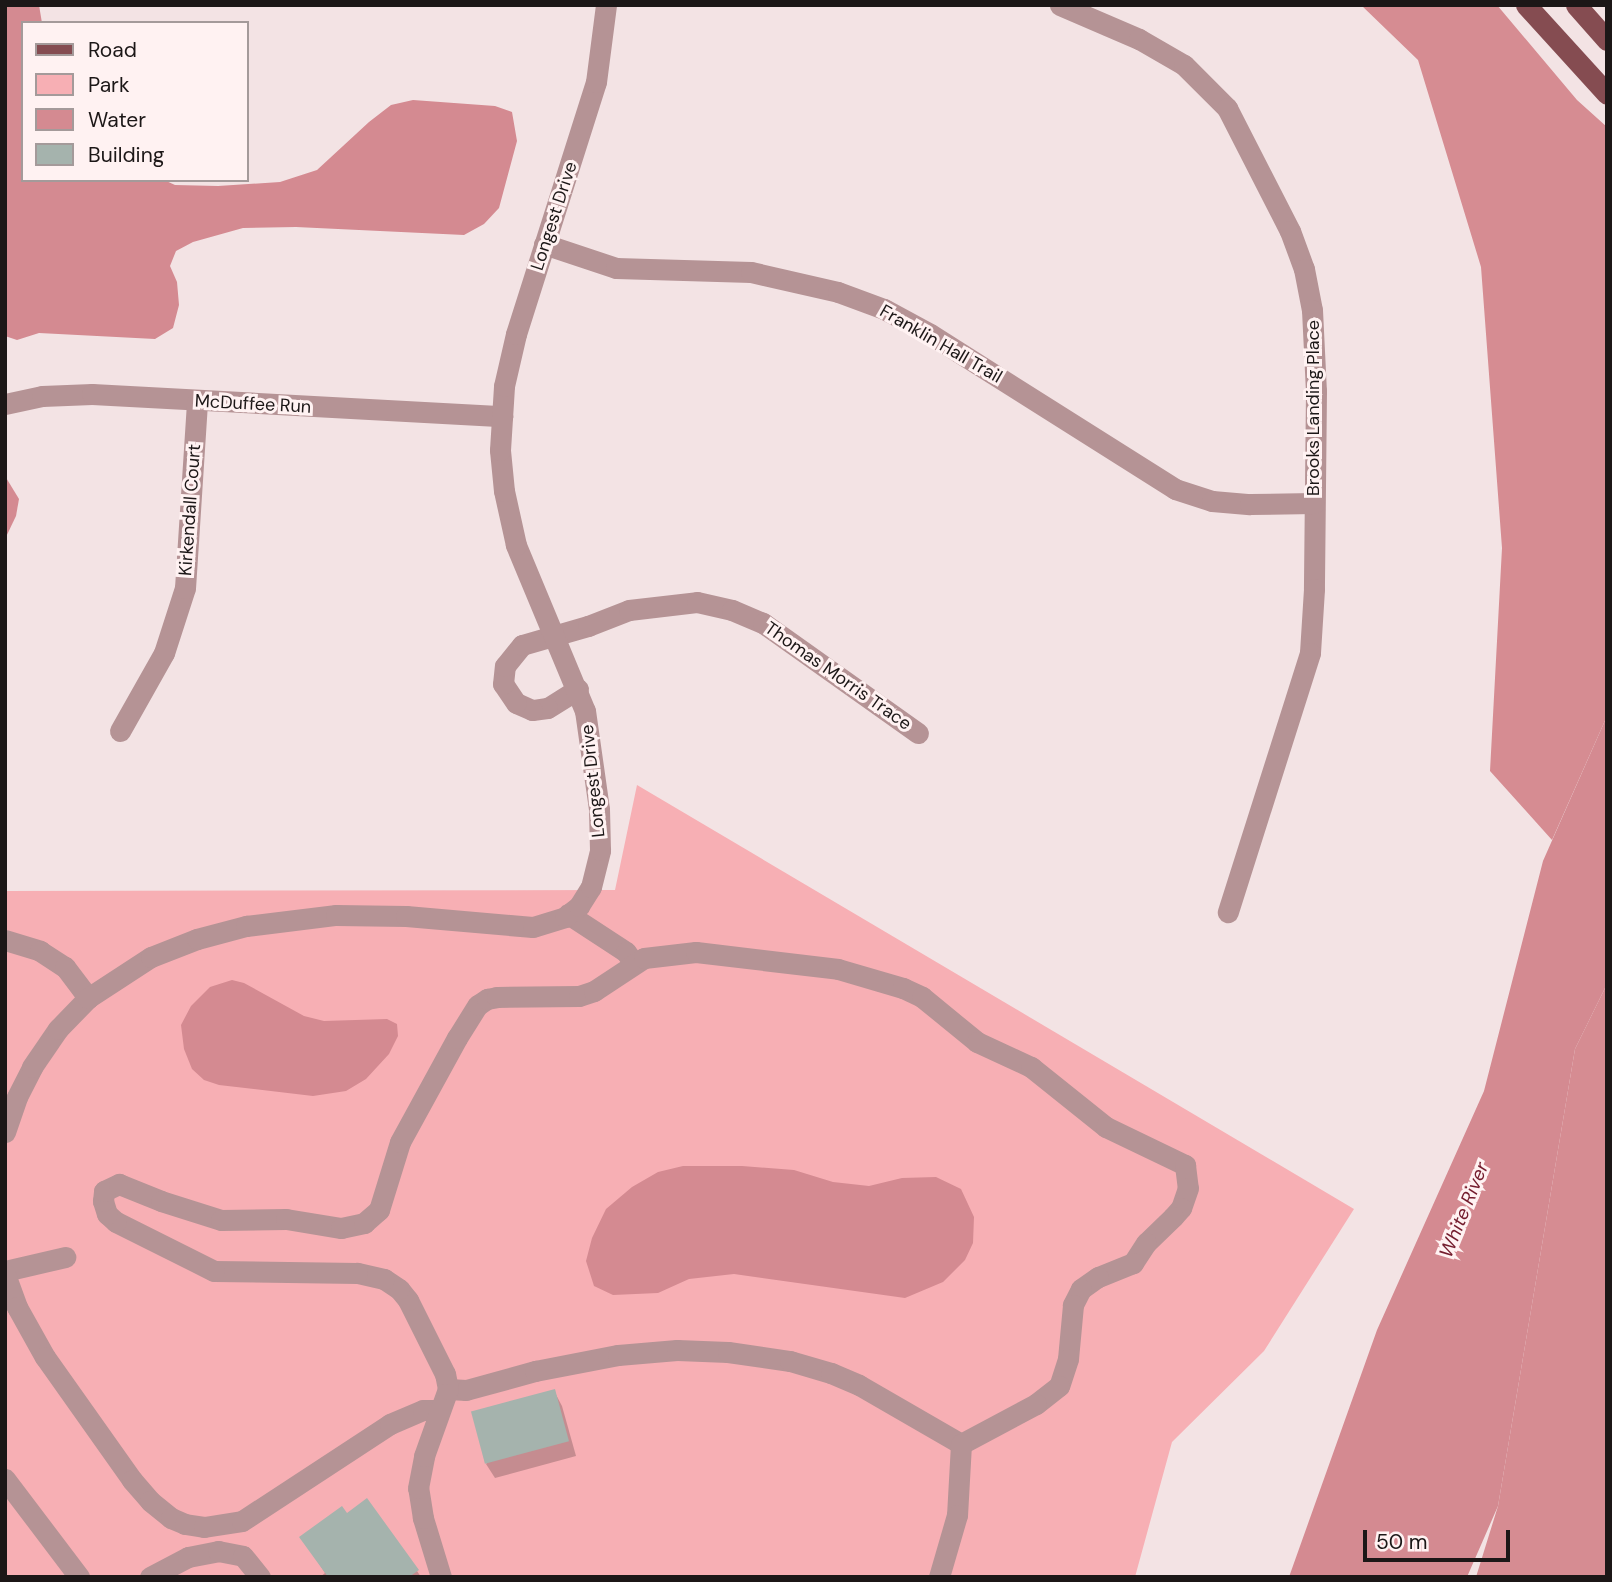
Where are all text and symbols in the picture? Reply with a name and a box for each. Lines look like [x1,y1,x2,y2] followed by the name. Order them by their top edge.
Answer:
[21,21,248,182] legend
[88,36,137,64] text: Road
[88,71,129,99] text: Park
[88,106,146,134] text: Water
[88,141,164,169] text: Building
[526,159,582,273] street label: Longest Drive
[876,300,1006,388] street label: Franklin Hall Trail
[1302,320,1324,496] street label: Brooks Landing Place
[194,390,312,418] street label: McDuffee Run
[175,443,205,577] street label: Kirkendall Court
[760,617,916,735] street label: Thomas Morris Trace
[576,724,610,838] street label: Longest Drive
[1435,1159,1493,1261] water label: White River
[1367,1516,1514,1560] scale bar
[1376,1528,1427,1556] text: 50 m

